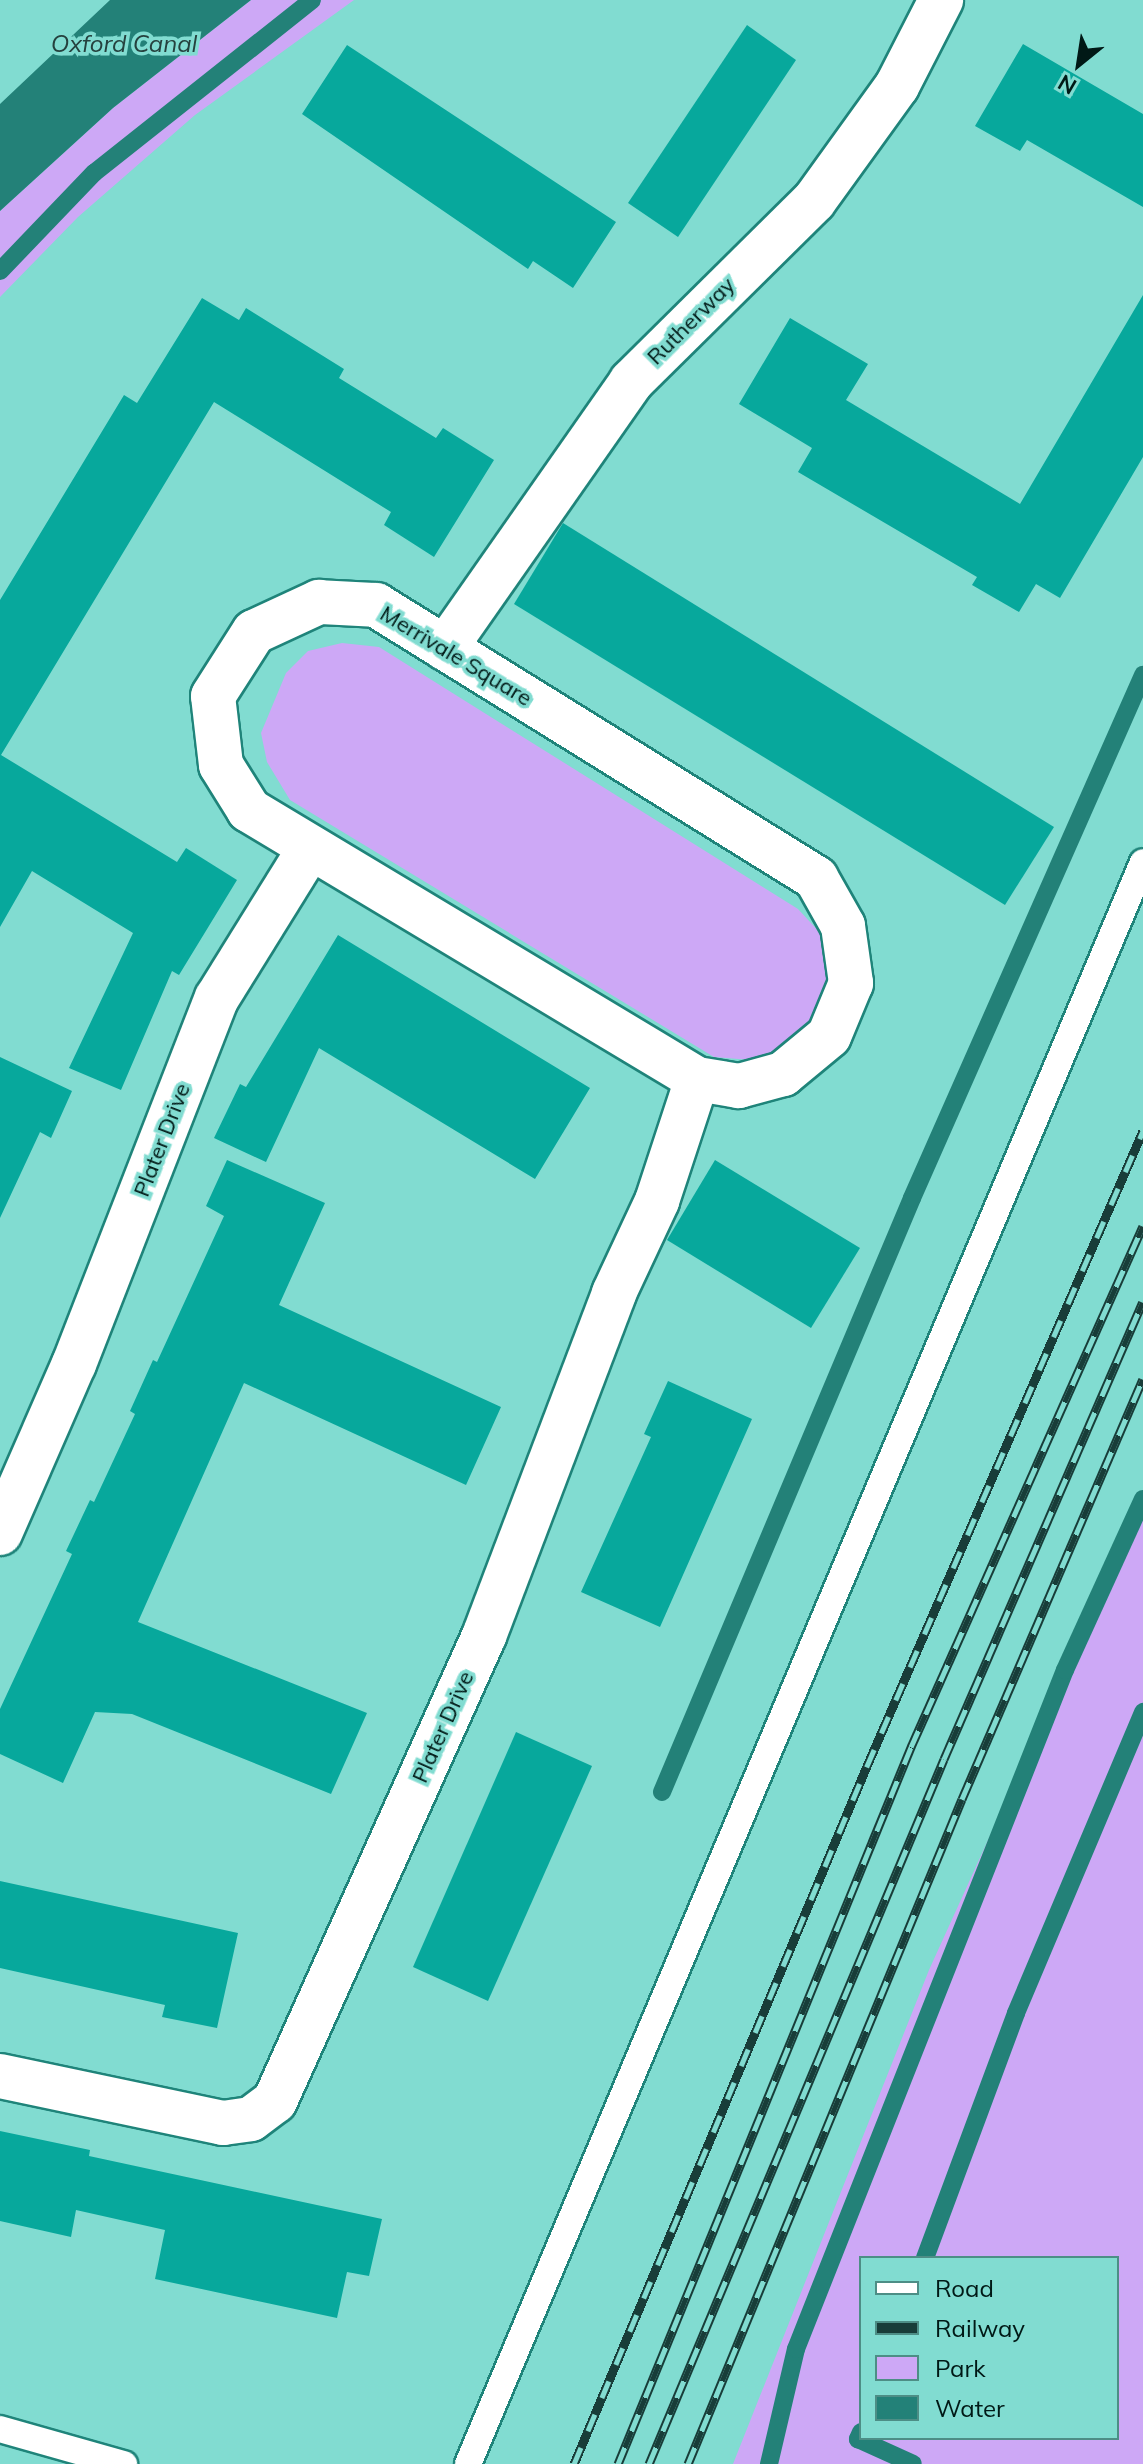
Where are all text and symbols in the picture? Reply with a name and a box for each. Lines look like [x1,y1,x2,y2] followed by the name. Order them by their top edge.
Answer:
[1039,24,1119,104] north arrow
[51,30,197,58] water label: Oxford Canal
[1053,69,1081,101] text: N
[642,272,740,370] street label: Rutherway
[375,600,537,712] street label: Merrivale Square
[128,1080,196,1200] street label: Plater Drive
[407,1667,479,1787] street label: Plater Drive
[859,2256,1119,2440] legend
[935,2273,994,2303] text: Road
[935,2313,1025,2343] text: Railway
[935,2353,986,2383] text: Park
[935,2393,1005,2423] text: Water

